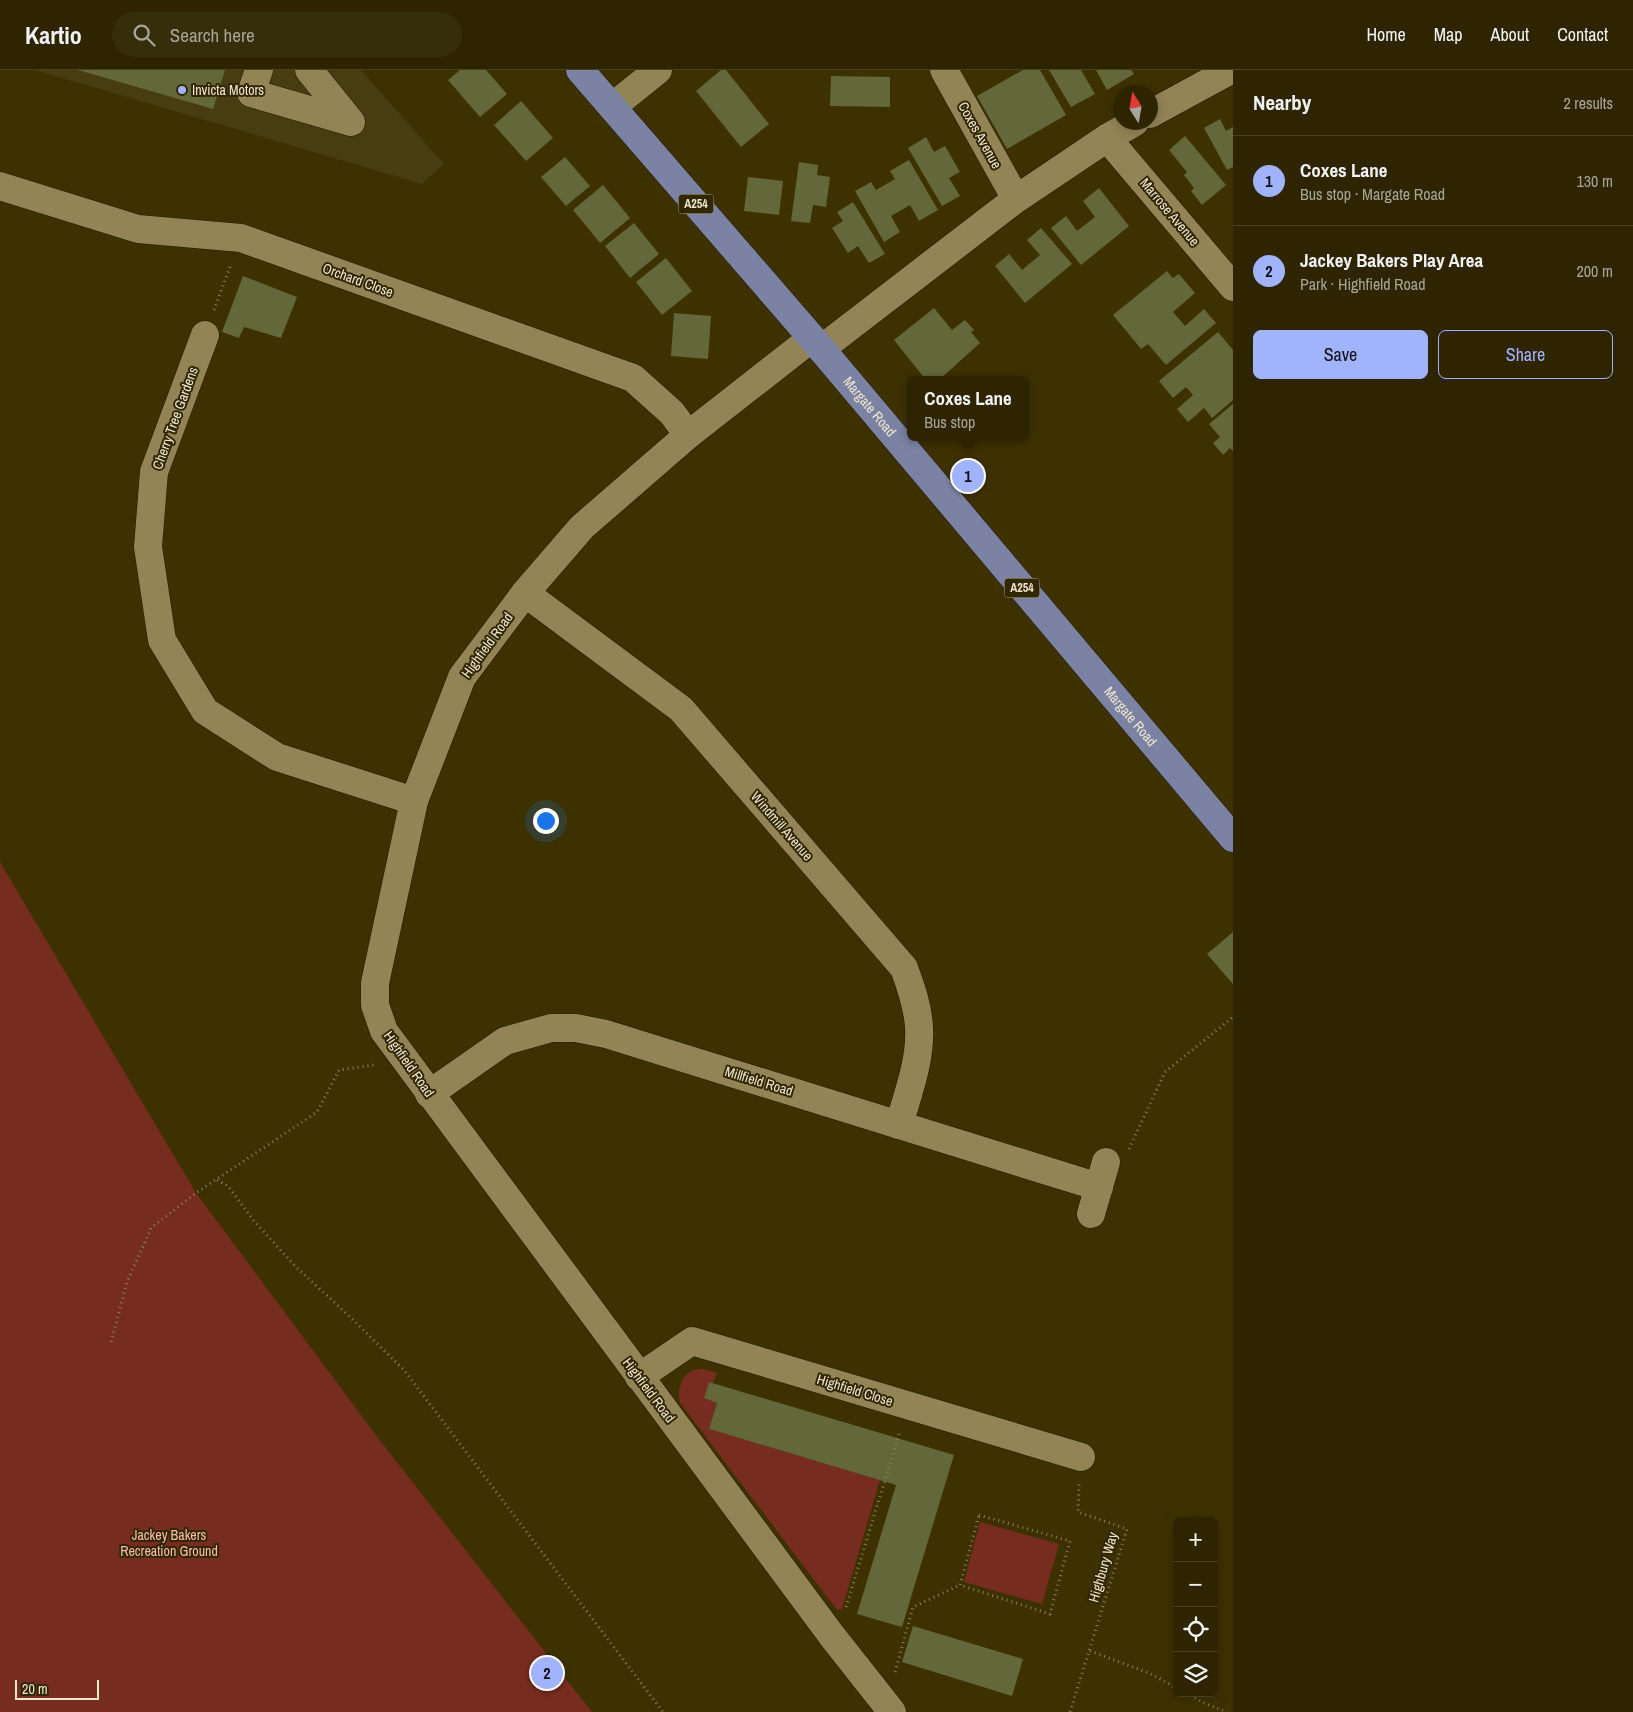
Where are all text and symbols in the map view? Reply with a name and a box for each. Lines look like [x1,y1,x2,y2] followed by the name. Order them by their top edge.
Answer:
[112,12,462,57] search box
[25,19,82,51] text: Kartio
[130,21,158,49] icon: search
[170,22,255,48] text: Search here
[1366,22,1406,47] text: Home
[1434,22,1463,47] text: Map
[1491,22,1529,47] text: About
[1557,22,1608,47] text: Contact
[192,81,264,99] place label: Invicta Motors
[176,84,188,96] marker: Invicta Motors
[1113,85,1158,130] north arrow
[1253,88,1311,117] text: Nearby
[1563,92,1613,114] text: 2 results
[954,98,1006,172] street label: Coxes Avenue
[1300,157,1387,183] text: Coxes Lane
[1265,170,1273,192] text: 1
[1577,170,1613,192] text: 130 m
[1136,174,1204,250] street label: Marrose Avenue
[1300,183,1445,205] text: Bus stop · Margate Road
[678,195,714,214] road number: A254
[1300,247,1483,273] text: Jackey Bakers Play Area
[320,259,396,301] street label: Orchard Close
[1265,260,1273,282] text: 2
[1577,260,1613,282] text: 200 m
[1300,273,1425,295] text: Park · Highfield Road
[1253,330,1428,379] button: Save
[1438,330,1613,379] button: Share
[148,364,202,472] street label: Cherry Tree Gardens
[839,373,900,440] street label: Margate Road
[907,376,1029,441] popup
[924,385,1012,411] text: Coxes Lane
[924,411,975,433] text: Bus stop
[952,457,984,495] pin: 1
[1004,578,1040,598] road number: A254
[457,609,517,681] street label: Highfield Road
[1100,683,1161,750] street label: Margate Road
[747,788,817,864] street label: Windmill Avenue
[533,808,559,834] your location
[380,1027,438,1101] street label: Highfield Road
[723,1062,795,1100] street label: Millfield Road
[619,1354,679,1426] street label: Highfield Road
[815,1370,895,1410] street label: Highfield Close
[1173,1517,1218,1697] map controls
[1173,1517,1218,1562] button: +
[120,1526,218,1560] park label: Jackey Bakers Recreation Ground
[1084,1530,1122,1604] street label: Highbury Way
[1173,1562,1218,1607] button: −
[1173,1607,1218,1652] button: locate
[1173,1652,1218,1697] button: layers
[531,1654,563,1692] pin: 2
[15,1677,99,1700] scale bar
[22,1680,48,1698] text: 20 m

